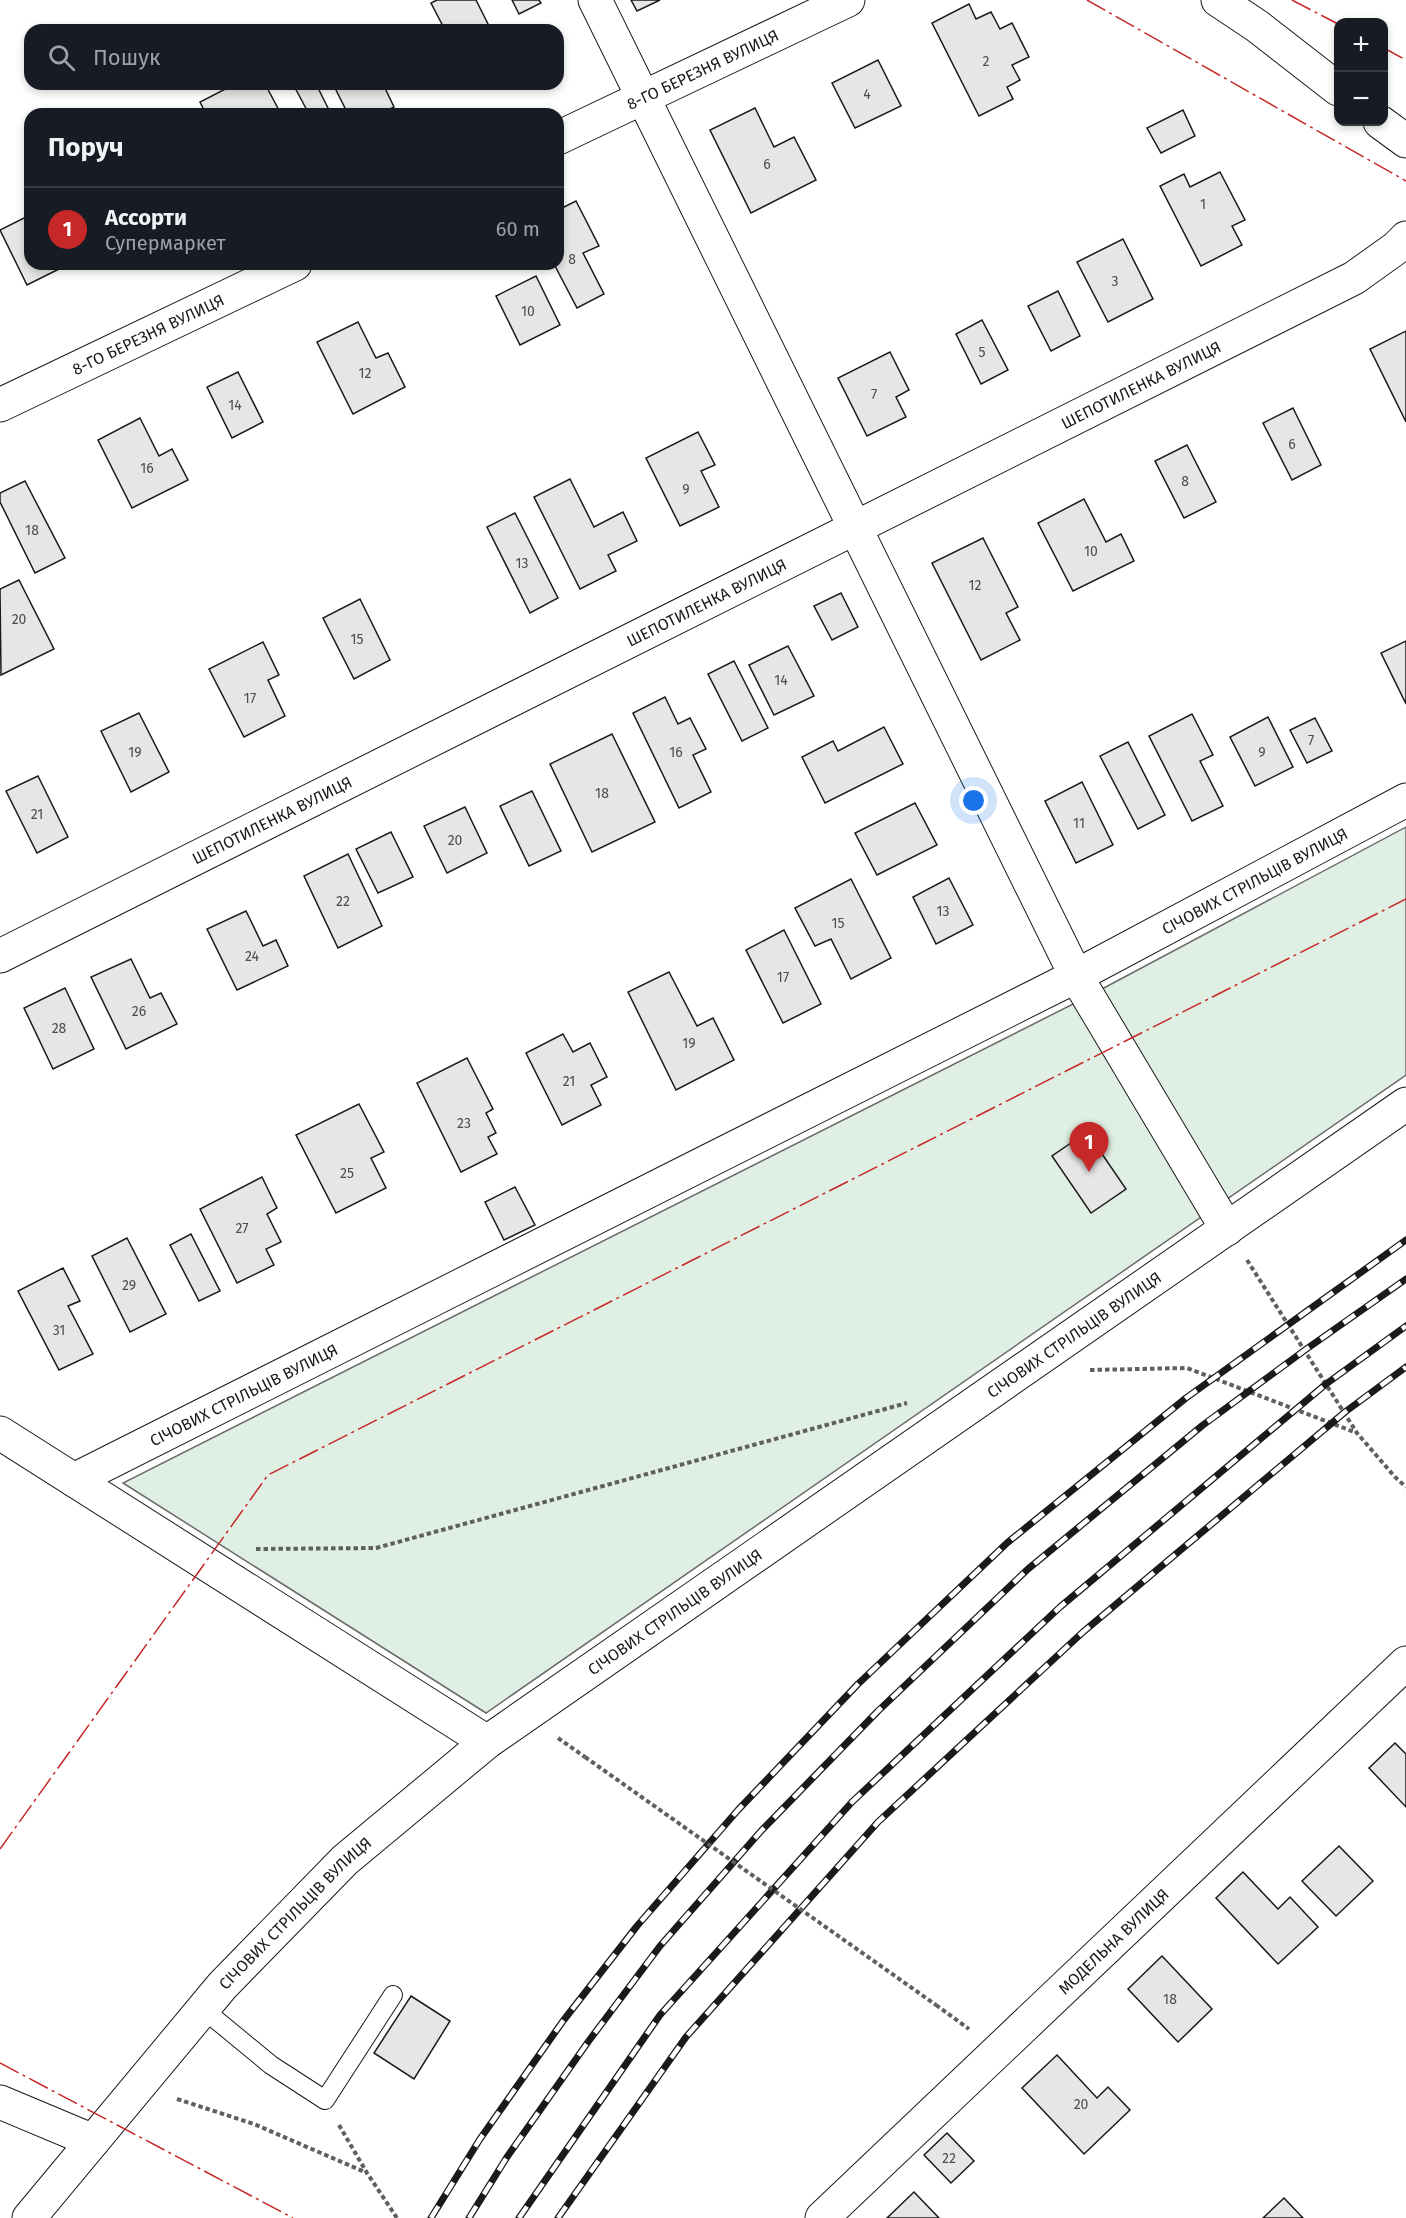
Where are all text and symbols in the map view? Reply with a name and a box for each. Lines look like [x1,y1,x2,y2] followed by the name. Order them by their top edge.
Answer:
[1334,18,1388,126] map controls
[1334,18,1388,72] button: +
[24,24,564,90] search box
[624,25,782,114] street label: 8-ГО БЕРЕЗНЯ ВУЛИЦЯ
[45,41,78,74] icon: search
[93,44,160,71] text: Пошук
[983,53,990,70] house number: 2
[1334,72,1388,126] button: −
[863,86,871,103] house number: 4
[48,132,124,163] text: Поруч
[763,156,771,173] house number: 6
[1200,196,1206,213] house number: 1
[105,204,187,231] text: Ассорти
[63,217,72,241] text: 1
[496,217,540,241] text: 60 m
[105,231,225,255] text: Супермаркет
[568,251,576,268] house number: 8
[1112,273,1119,290] house number: 3
[69,290,227,379] street label: 8-ГО БЕРЕЗНЯ ВУЛИЦЯ
[521,303,535,320] house number: 10
[1058,337,1224,433] street label: ШЕПОТИЛЕНКА ВУЛИЦЯ
[978,344,986,361] house number: 5
[359,365,372,382] house number: 12
[871,386,877,403] house number: 7
[228,397,242,414] house number: 14
[1288,436,1296,453] house number: 6
[140,460,154,477] house number: 16
[1181,473,1189,490] house number: 8
[682,481,690,498] house number: 9
[25,522,39,539] house number: 18
[1084,543,1098,560] house number: 10
[515,555,529,572] house number: 13
[624,555,790,651] street label: ШЕПОТИЛЕНКА ВУЛИЦЯ
[969,577,982,594] house number: 12
[12,611,27,628] house number: 20
[350,631,364,648] house number: 15
[774,672,788,689] house number: 14
[244,690,256,707] house number: 17
[1308,732,1314,749] house number: 7
[128,744,142,761] house number: 19
[669,744,683,761] house number: 16
[1258,744,1266,761] house number: 9
[189,772,355,868] street label: ШЕПОТИЛЕНКА ВУЛИЦЯ
[595,785,609,802] house number: 18
[959,786,988,815] your location
[31,806,43,823] house number: 21
[1073,815,1085,832] house number: 11
[1159,824,1351,938] street label: СІЧОВИХ СТРІЛЬЦІВ ВУЛИЦЯ
[448,832,463,849] house number: 20
[336,893,350,910] house number: 22
[936,903,950,920] house number: 13
[831,915,845,932] house number: 15
[245,948,260,965] house number: 24
[777,969,789,986] house number: 17
[132,1003,146,1020] house number: 26
[52,1020,67,1037] house number: 28
[682,1035,696,1052] house number: 19
[563,1073,575,1090] house number: 21
[457,1115,471,1132] house number: 23
[1070,1122,1108,1172] pin: 1
[340,1165,354,1182] house number: 25
[235,1220,249,1237] house number: 27
[983,1268,1165,1402] street label: СІЧОВИХ СТРІЛЬЦІВ ВУЛИЦЯ
[122,1277,136,1294] house number: 29
[53,1322,65,1339] house number: 31
[147,1340,341,1450] street label: СІЧОВИХ СТРІЛЬЦІВ ВУЛИЦЯ
[584,1545,766,1679] street label: СІЧОВИХ СТРІЛЬЦІВ ВУЛИЦЯ
[215,1833,375,1993] street label: СІЧОВИХ СТРІЛЬЦІВ ВУЛИЦЯ
[1055,1885,1173,1998] street label: МОДЕЛЬНА ВУЛИЦЯ
[1163,1991,1177,2008] house number: 18
[1074,2096,1089,2113] house number: 20
[942,2150,956,2167] house number: 22

